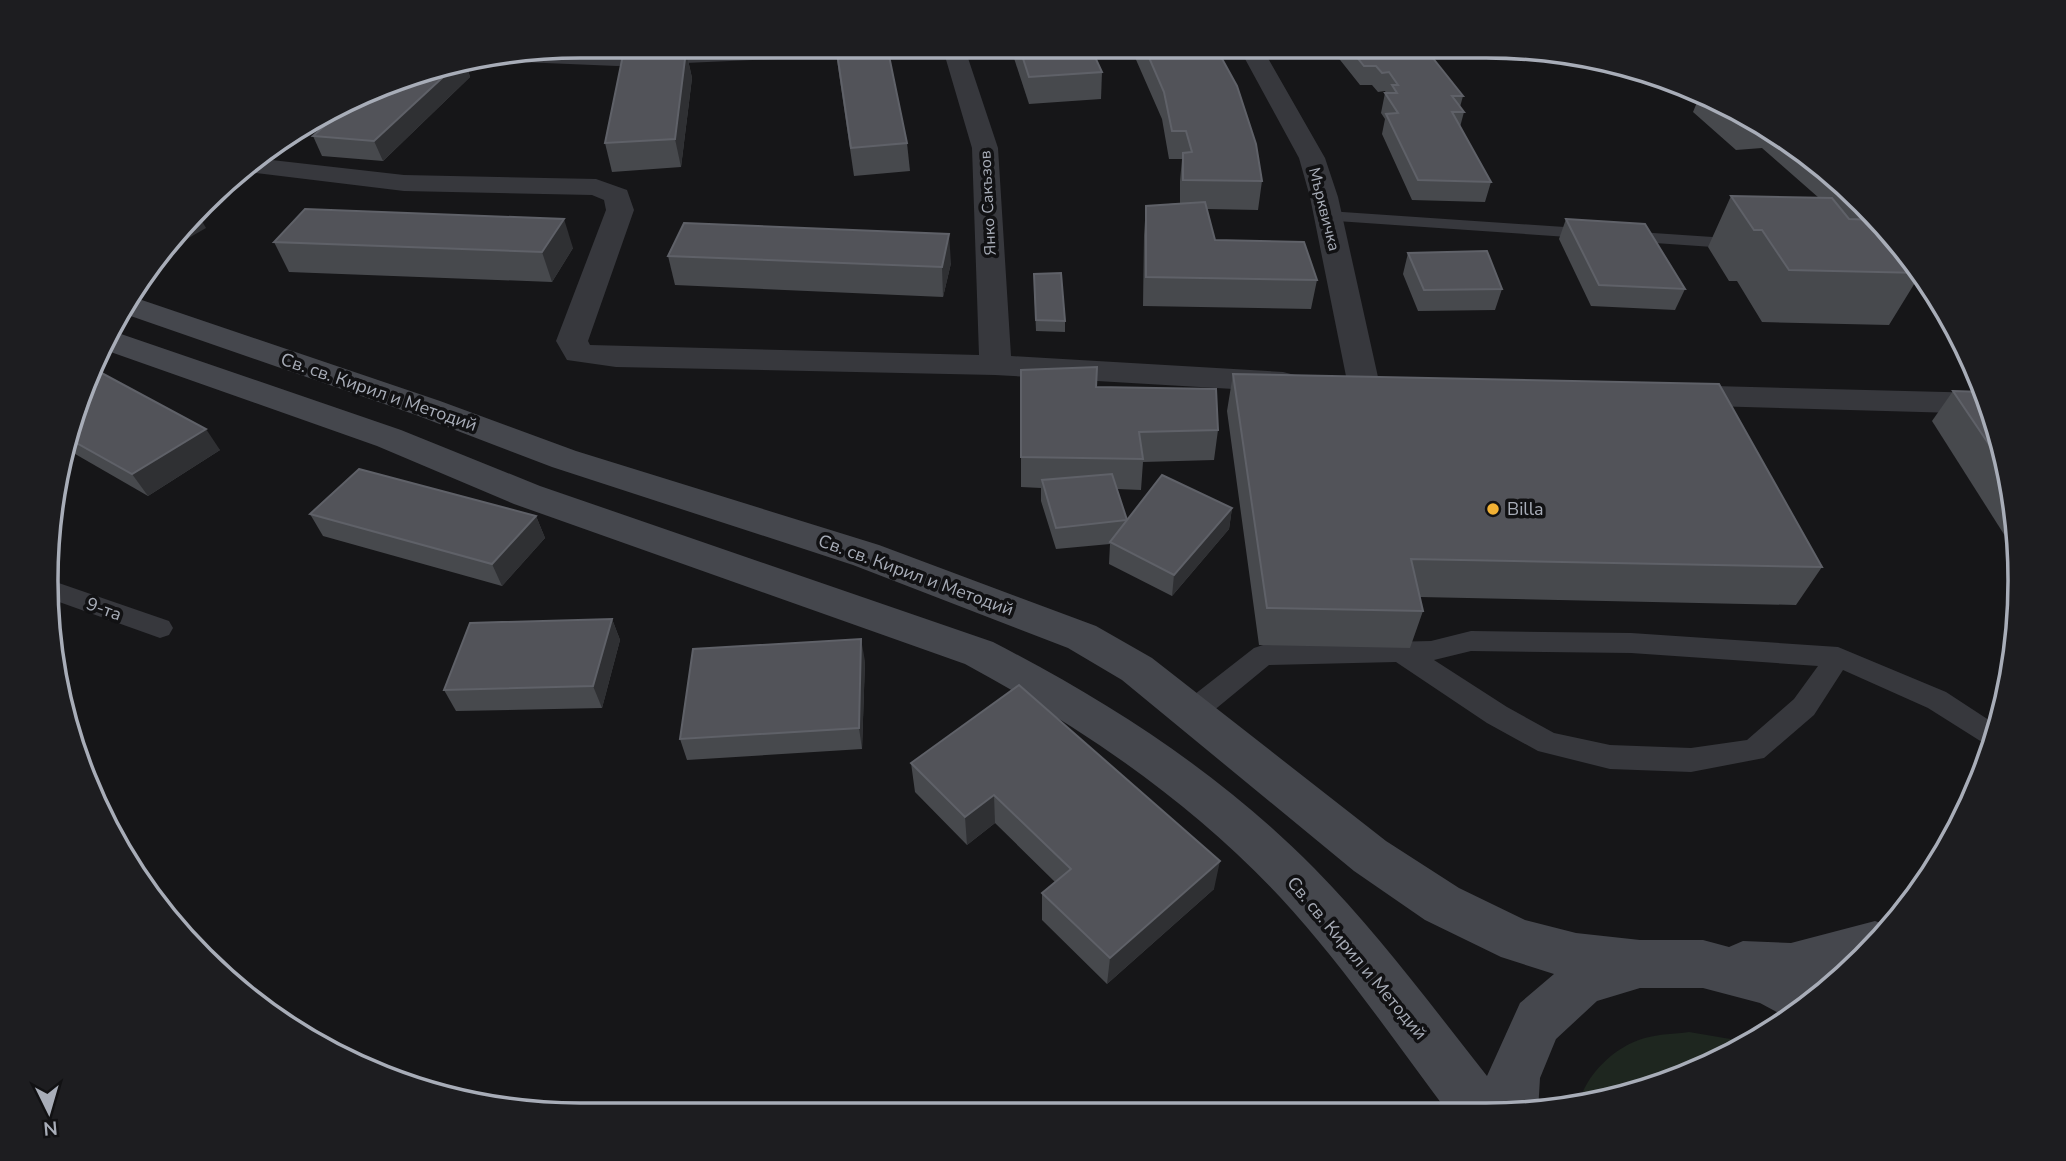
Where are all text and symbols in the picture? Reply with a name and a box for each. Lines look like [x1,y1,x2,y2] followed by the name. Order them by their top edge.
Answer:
[974,150,1002,256] street label: Янко Сакъзов
[1303,165,1345,253] street label: Мърквичка
[278,347,480,437] street label: Св. св. Кирил и Методий
[1507,497,1544,521] place label: Billa
[1485,501,1501,517] marker: Billa
[815,528,1017,622] street label: Св. св. Кирил и Методий
[83,592,125,626] street label: 9-та
[1282,871,1432,1045] street label: Св. св. Кирил и Методий
[14,1077,84,1147] north arrow
[42,1114,59,1142] text: N

